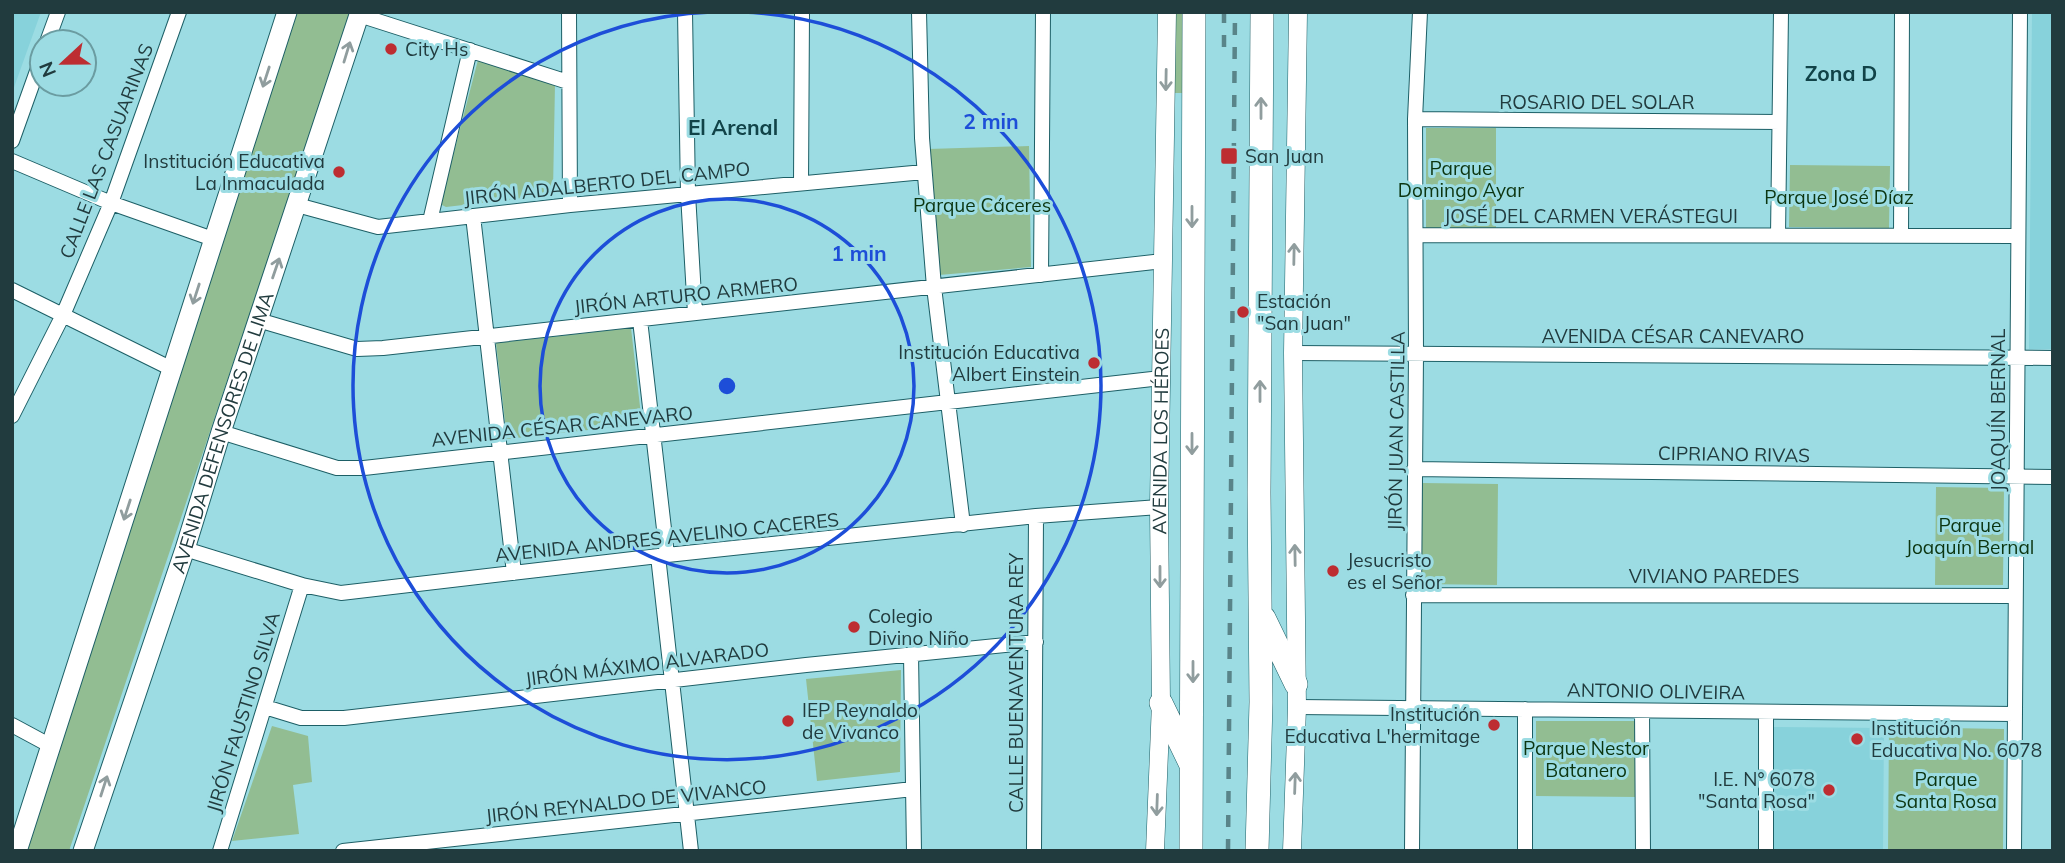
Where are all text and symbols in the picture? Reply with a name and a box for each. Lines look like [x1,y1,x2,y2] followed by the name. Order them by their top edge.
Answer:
[28,28,98,98] north arrow
[405,37,468,61] place label: City Hs
[54,40,158,262] street label: CALLE LAS CASUARINAS
[342,41,355,63] one-way arrow
[383,41,399,57] marker: City Hs
[33,58,61,81] text: N
[1805,60,1877,86] district label: Zona D
[259,66,272,88] one-way arrow
[1159,69,1173,92] one-way arrow
[1499,90,1695,114] street label: ROSARIO DEL SOLAR
[1254,97,1268,120] one-way arrow
[963,108,1019,134] text: 2 min
[688,114,778,140] district label: El Arenal
[1245,144,1324,168] place label: San Juan
[1219,146,1239,166] marker: San Juan
[143,149,325,195] place label: Institución Educativa La Inmaculada
[463,156,751,210] street label: JIRÓN ADALBERTO DEL CAMPO
[1398,156,1524,202] park label: Parque Domingo Ayar
[331,164,347,180] marker: Institución Educativa La Inmaculada
[1764,185,1914,209] park label: Parque José Díaz
[913,193,1051,217] park label: Parque Cáceres
[1444,204,1738,228] street label: JOSÉ DEL CARMEN VERÁSTEGUI
[1185,205,1199,228] one-way arrow
[831,240,887,266] text: 1 min
[1287,243,1301,266] one-way arrow
[271,257,283,279] one-way arrow
[573,271,799,319] street label: JIRÓN ARTURO ARMERO
[189,282,201,304] one-way arrow
[166,289,279,576] street label: AVENIDA DEFENSORES DE LIMA
[1257,289,1351,335] place label: Estación "San Juan"
[1235,304,1251,320] marker: Estación "San Juan"
[1542,324,1804,348] street label: AVENIDA CÉSAR CANEVARO
[1147,328,1174,535] street label: AVENIDA LOS HÉROES
[1986,328,2010,491] street label: JOAQUÍN BERNAL
[1382,331,1410,531] street label: JIRÓN JUAN CASTILLA
[898,340,1080,386] place label: Institución Educativa Albert Einstein
[1086,355,1102,371] marker: Institución Educativa Albert Einstein
[715,374,739,398] centre of rings
[1253,379,1267,402] one-way arrow
[430,400,694,452] street label: AVENIDA CÉSAR CANEVARO
[1185,433,1199,456] one-way arrow
[1658,441,1810,467] street label: CIPRIANO RIVAS
[119,499,132,521] one-way arrow
[494,507,840,567] street label: AVENIDA ANDRES AVELINO CACERES
[1906,513,2034,559] park label: Parque Joaquín Bernal
[1288,544,1302,567] one-way arrow
[1347,548,1443,594] place label: Jesucristo es el Señor
[1004,552,1028,813] street label: CALLE BUENAVENTURA REY
[1325,563,1341,579] marker: Jesucristo es el Señor
[1629,564,1799,588] street label: VIVIANO PAREDES
[1153,566,1167,589] one-way arrow
[868,604,969,650] place label: Colegio Divino Niño
[201,609,285,815] street label: JIRÓN FAUSTINO SILVA
[846,619,862,635] marker: Colegio Divino Niño
[524,637,770,691] street label: JIRÓN MÁXIMO ALVARADO
[1186,660,1200,683] one-way arrow
[1567,677,1745,705] street label: ANTONIO OLIVEIRA
[802,698,918,744] place label: IEP Reynaldo de Vivanco
[1284,702,1480,748] place label: Institución Educativa L'hermitage
[780,713,796,729] marker: IEP Reynaldo de Vivanco
[1871,716,2042,762] place label: Institución Educativa No. 6078
[1486,717,1502,733] marker: Institución Educativa L'hermitage
[1849,731,1865,747] marker: Institución Educativa No. 6078
[1523,736,1649,782] park label: Parque Nestor Batanero
[1698,767,1815,813] place label: I.E. N° 6078 "Santa Rosa"
[1895,767,1997,813] park label: Parque Santa Rosa
[1288,771,1301,794] one-way arrow
[484,774,768,828] street label: JIRÓN REYNALDO DE VIVANCO
[98,775,111,797] one-way arrow
[1821,782,1837,798] marker: I.E. N° 6078 "Santa Rosa"
[1150,793,1163,816] one-way arrow

